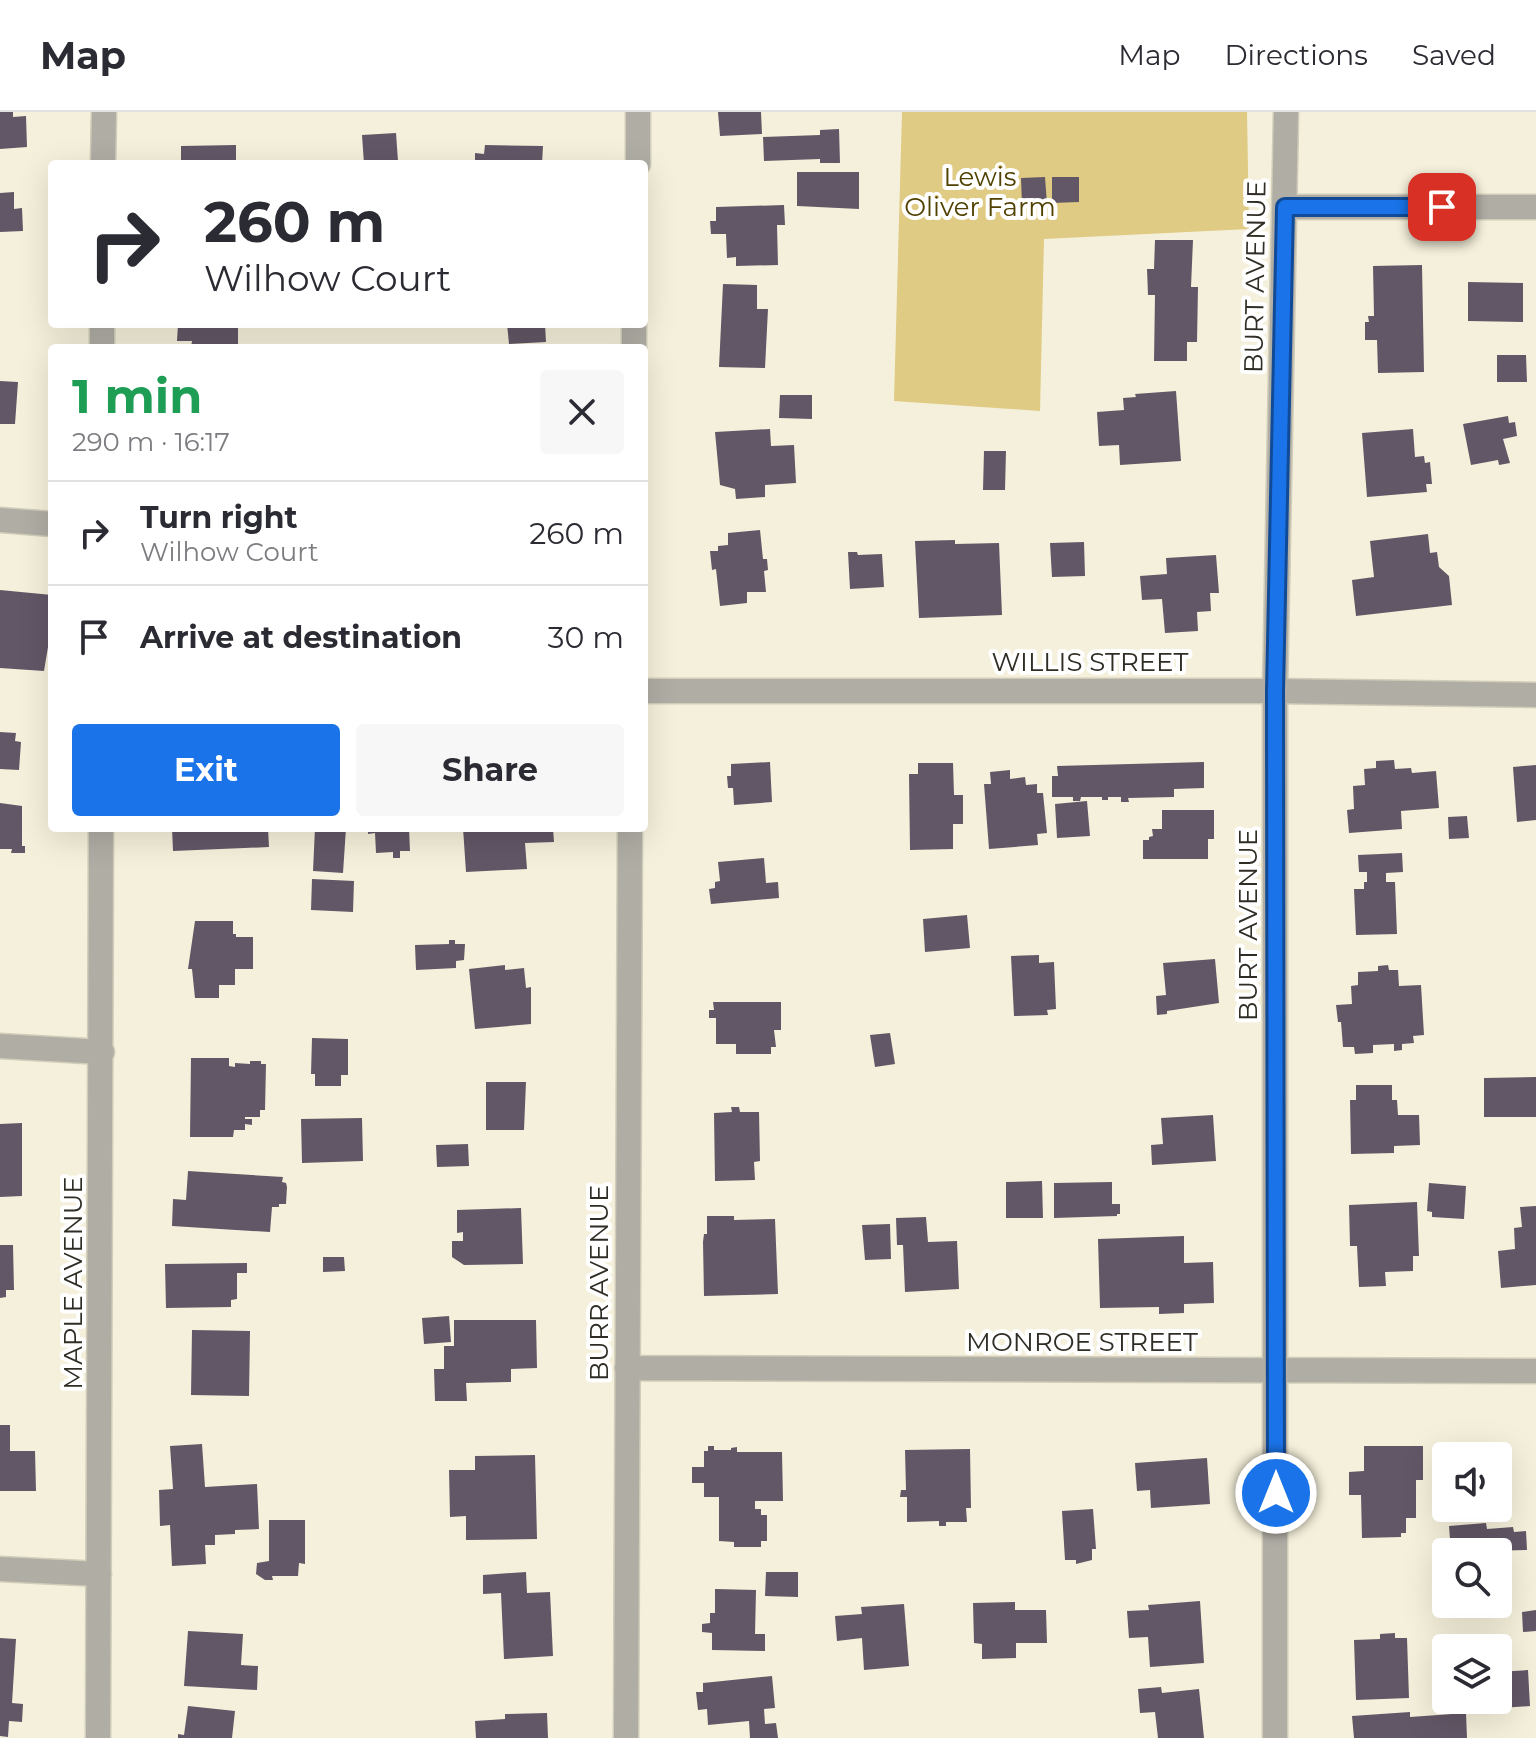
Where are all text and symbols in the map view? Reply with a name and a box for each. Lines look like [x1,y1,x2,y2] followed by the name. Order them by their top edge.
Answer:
[40,32,126,79] text: Map
[1118,38,1180,72] text: Map
[1224,38,1368,72] text: Directions
[1412,38,1496,72] text: Saved
[904,161,1056,223] park label: Lewis Oliver Farm
[1408,173,1476,241] pin
[1237,181,1273,373] street label: BURT AVENUE
[1420,185,1464,229] icon: arrive
[204,188,385,256] text: 260 m
[72,192,176,296] icon: right
[204,256,451,300] text: Wilhow Court
[72,367,202,425] text: 1 min
[540,370,624,454] button: close
[72,426,230,458] text: 290 m · 16:17
[140,499,297,536] text: Turn right
[72,511,116,555] icon: right
[529,515,624,552] text: 260 m
[140,536,319,568] text: Wilhow Court
[72,615,116,659] icon: arrive
[140,619,462,656] text: Arrive at destination
[548,619,624,656] text: 30 m
[992,646,1188,678] street label: WILLIS STREET
[72,724,340,816] button: Exit
[356,724,624,816] button: Share
[1232,829,1264,1021] street label: BURT AVENUE
[57,1176,89,1390] street label: MAPLE AVENUE
[583,1185,615,1381] street label: BURR AVENUE
[966,1326,1198,1358] street label: MONROE STREET
[1432,1442,1512,1714] map controls
[1432,1442,1512,1522] button: sound
[1234,1451,1318,1535] position arrow
[1432,1538,1512,1618] button: search
[1432,1634,1512,1714] button: layers

